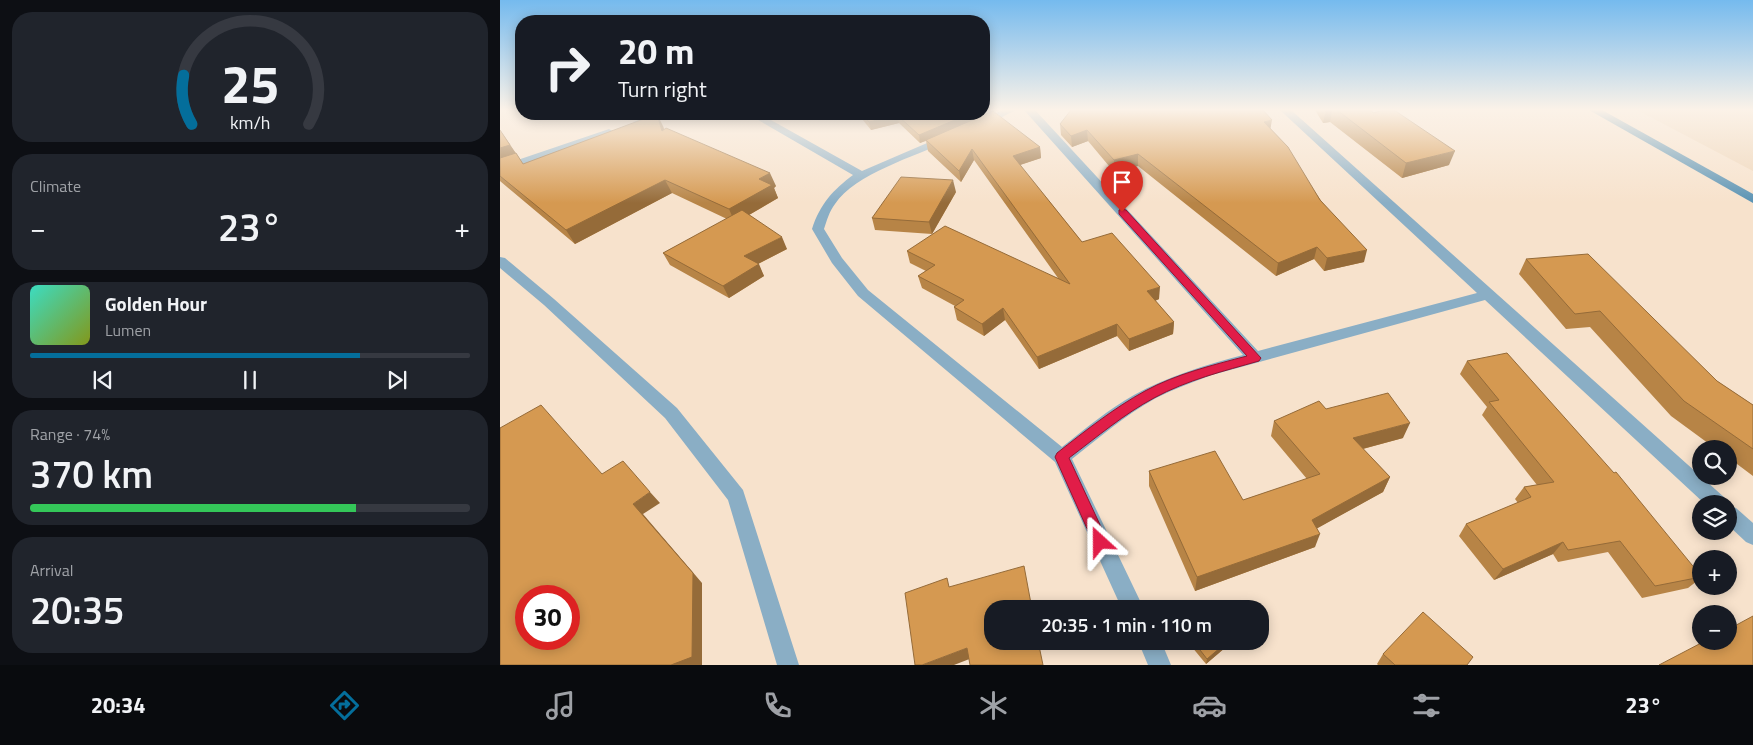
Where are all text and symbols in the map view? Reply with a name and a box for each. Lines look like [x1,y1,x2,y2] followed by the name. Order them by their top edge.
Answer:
[618,24,694,78] text: 20 m
[535,35,600,100] icon: right
[221,44,279,123] text: 25
[618,72,707,106] text: Turn right
[230,109,270,136] text: km/h
[1101,161,1143,212] pin
[1108,168,1136,196] icon: arrive
[30,174,81,198] text: Climate
[218,198,282,256] text: 23°
[30,206,46,249] text: −
[454,206,470,249] text: +
[105,289,207,318] text: Golden Hour
[105,318,151,342] text: Lumen
[89,366,117,394] icon: previous
[236,366,264,394] icon: pause
[383,366,411,394] icon: next
[30,422,110,446] text: Range · 74%
[1692,440,1737,650] map controls
[1692,440,1737,485] button: search
[30,445,153,503] text: 370 km
[1692,495,1737,540] button: layers
[1073,515,1125,567] position arrow
[1692,550,1737,595] button: +
[30,558,73,582] text: Arrival
[30,581,124,639] text: 20:35
[515,585,580,650] speed limit sign: 30
[1692,605,1737,650] button: −
[1041,610,1212,639] text: 20:35 · 1 min · 110 m
[91,688,146,722] text: 20:34
[327,688,362,723] icon: directions
[543,688,578,723] icon: music
[760,688,795,723] icon: phone
[976,688,1011,723] icon: climate
[1192,688,1227,723] icon: car
[1409,688,1444,723] icon: filters
[1625,688,1662,722] text: 23°

